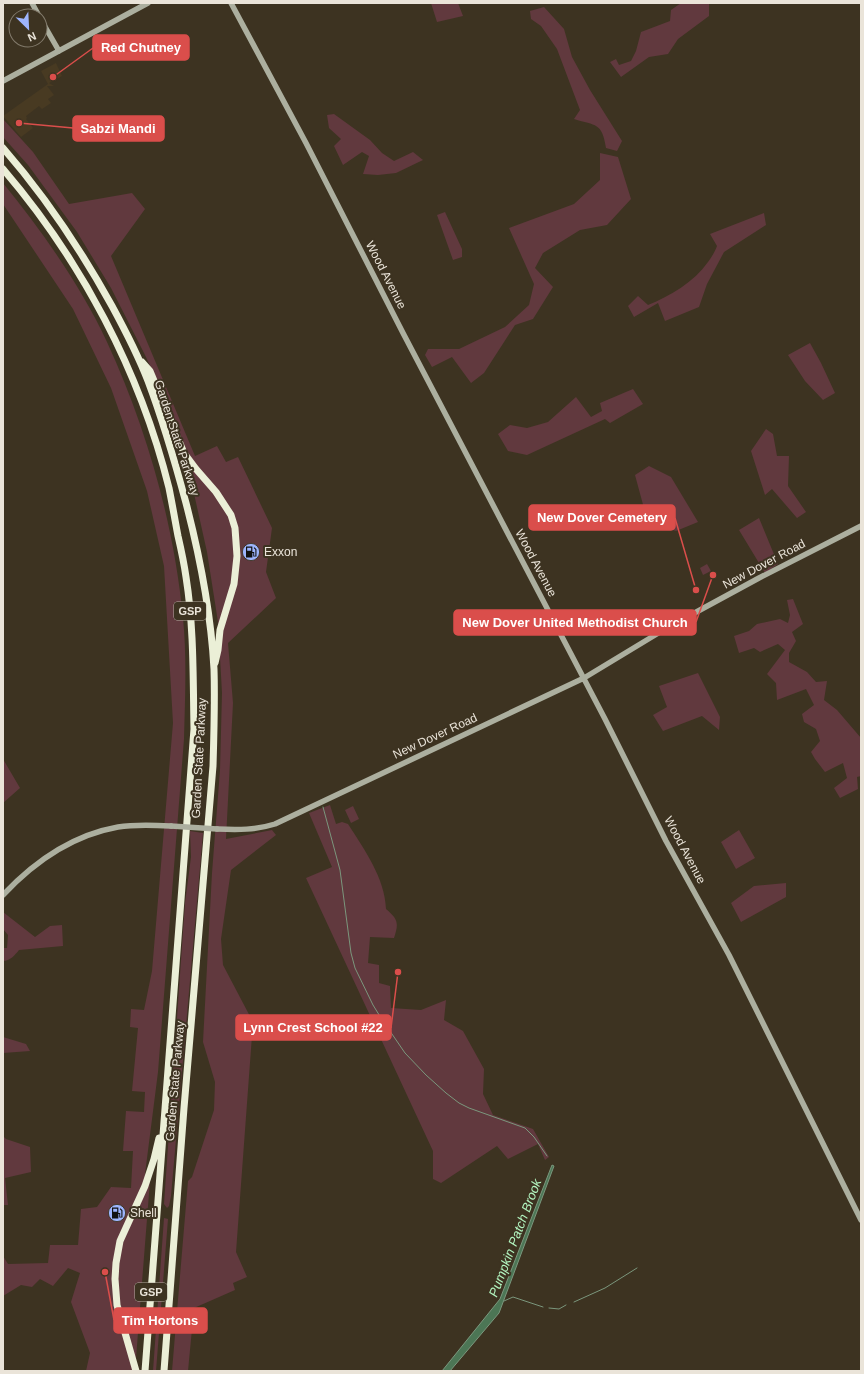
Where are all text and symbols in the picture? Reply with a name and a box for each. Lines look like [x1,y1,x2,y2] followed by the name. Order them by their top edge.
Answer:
[8,8,48,48] north arrow
[26,30,38,44] text: N
[93,35,189,60] callout: Red Chutney
[101,40,182,55] text: Red Chutney
[73,116,164,141] callout: Sabzi Mandi
[80,121,156,136] text: Sabzi Mandi
[363,239,409,312] street label: Wood Avenue
[152,378,202,498] street label: Garden State Parkway
[529,505,675,530] callout: New Dover Cemetery
[537,510,668,525] text: New Dover Cemetery
[512,527,560,599] street label: Wood Avenue
[720,536,808,592] street label: New Dover Road
[241,542,261,562] fuel station icon: Exxon
[264,545,297,559] place label: Exxon
[174,602,206,620] road number: GSP
[454,610,696,635] callout: New Dover United Methodist Church
[462,615,688,630] text: New Dover United Methodist Church
[189,697,209,819] street label: Garden State Parkway
[391,710,479,762] street label: New Dover Road
[661,814,709,886] street label: Wood Avenue
[236,1015,391,1040] callout: Lynn Crest School #22
[163,1020,187,1142] street label: Garden State Parkway
[243,1020,383,1035] text: Lynn Crest School #22
[486,1176,545,1299] water label: Pumpkin Patch Brook
[107,1203,127,1223] fuel station icon: Shell
[130,1206,157,1220] place label: Shell
[135,1283,167,1301] road number: GSP
[114,1308,207,1333] callout: Tim Hortons
[122,1313,198,1328] text: Tim Hortons

